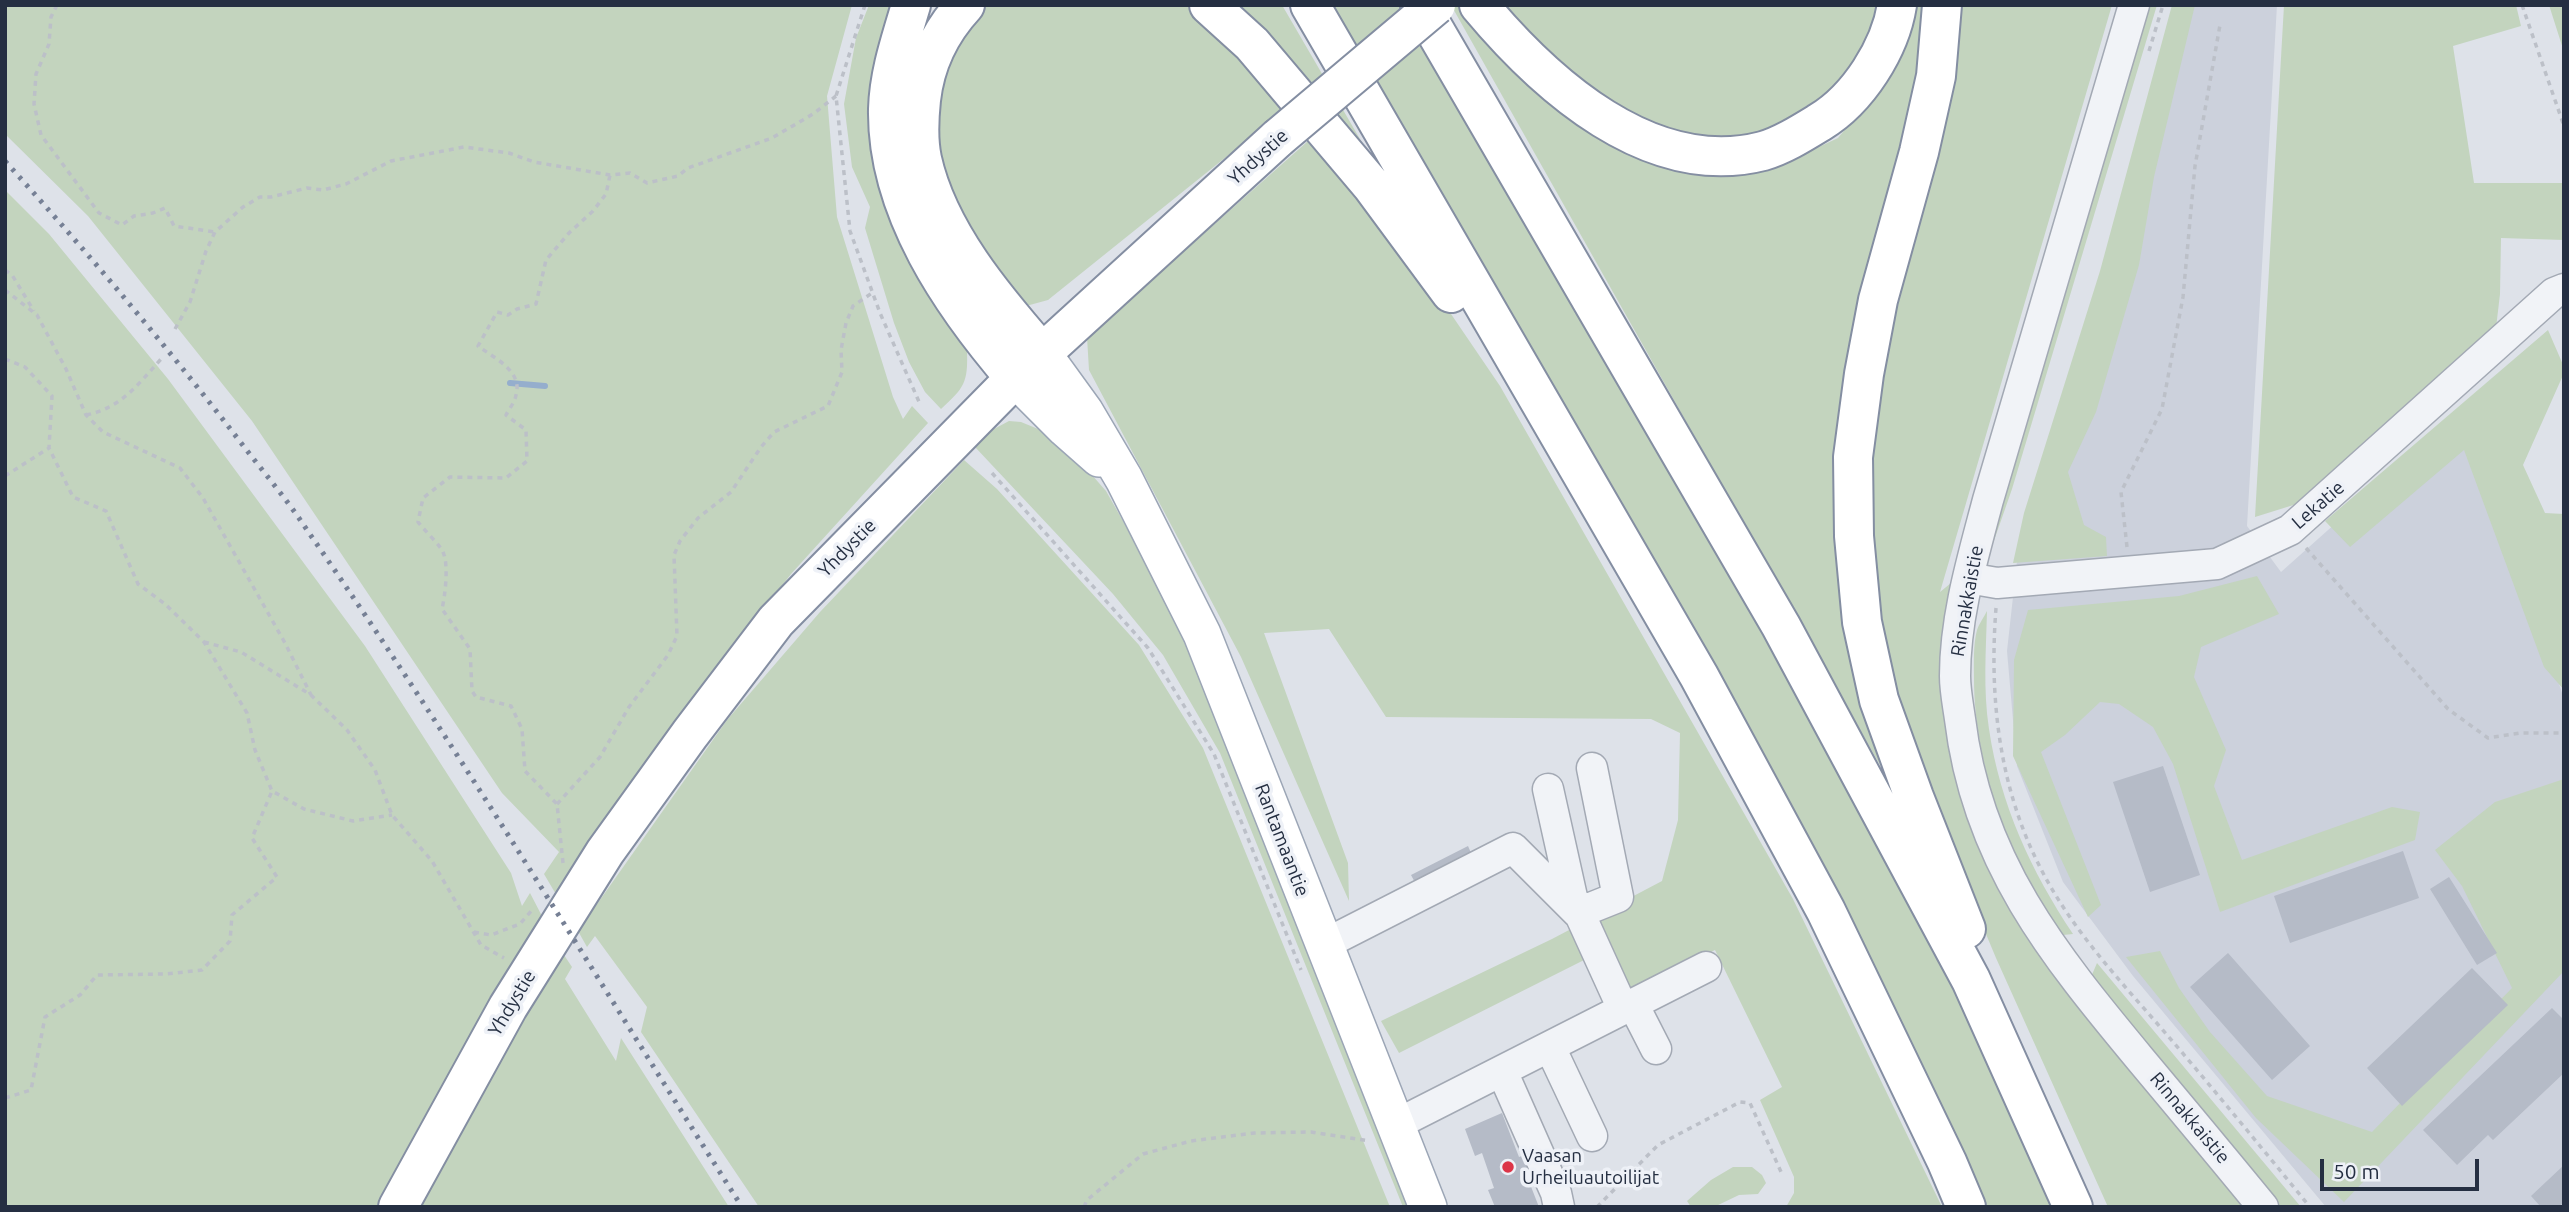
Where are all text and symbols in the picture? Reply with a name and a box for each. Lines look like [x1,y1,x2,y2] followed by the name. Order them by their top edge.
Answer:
[1223,124,1293,190] street label: Yhdystie
[2287,476,2349,534] street label: Lekatie
[813,514,881,582] street label: Yhdystie
[1946,544,1988,658] street label: Rinnakkaistie
[1250,780,1314,900] street label: Rantamaantie
[483,966,541,1040] street label: Yhdystie
[2145,1068,2235,1168] street label: Rinnakkaistie
[1522,1145,1659,1189] place label: Vaasan Urheiluautoilijat
[2324,1146,2483,1190] scale bar
[1500,1159,1516,1175] marker: Vaasan Urheiluautoilijat
[2333,1159,2380,1183] text: 50 m

